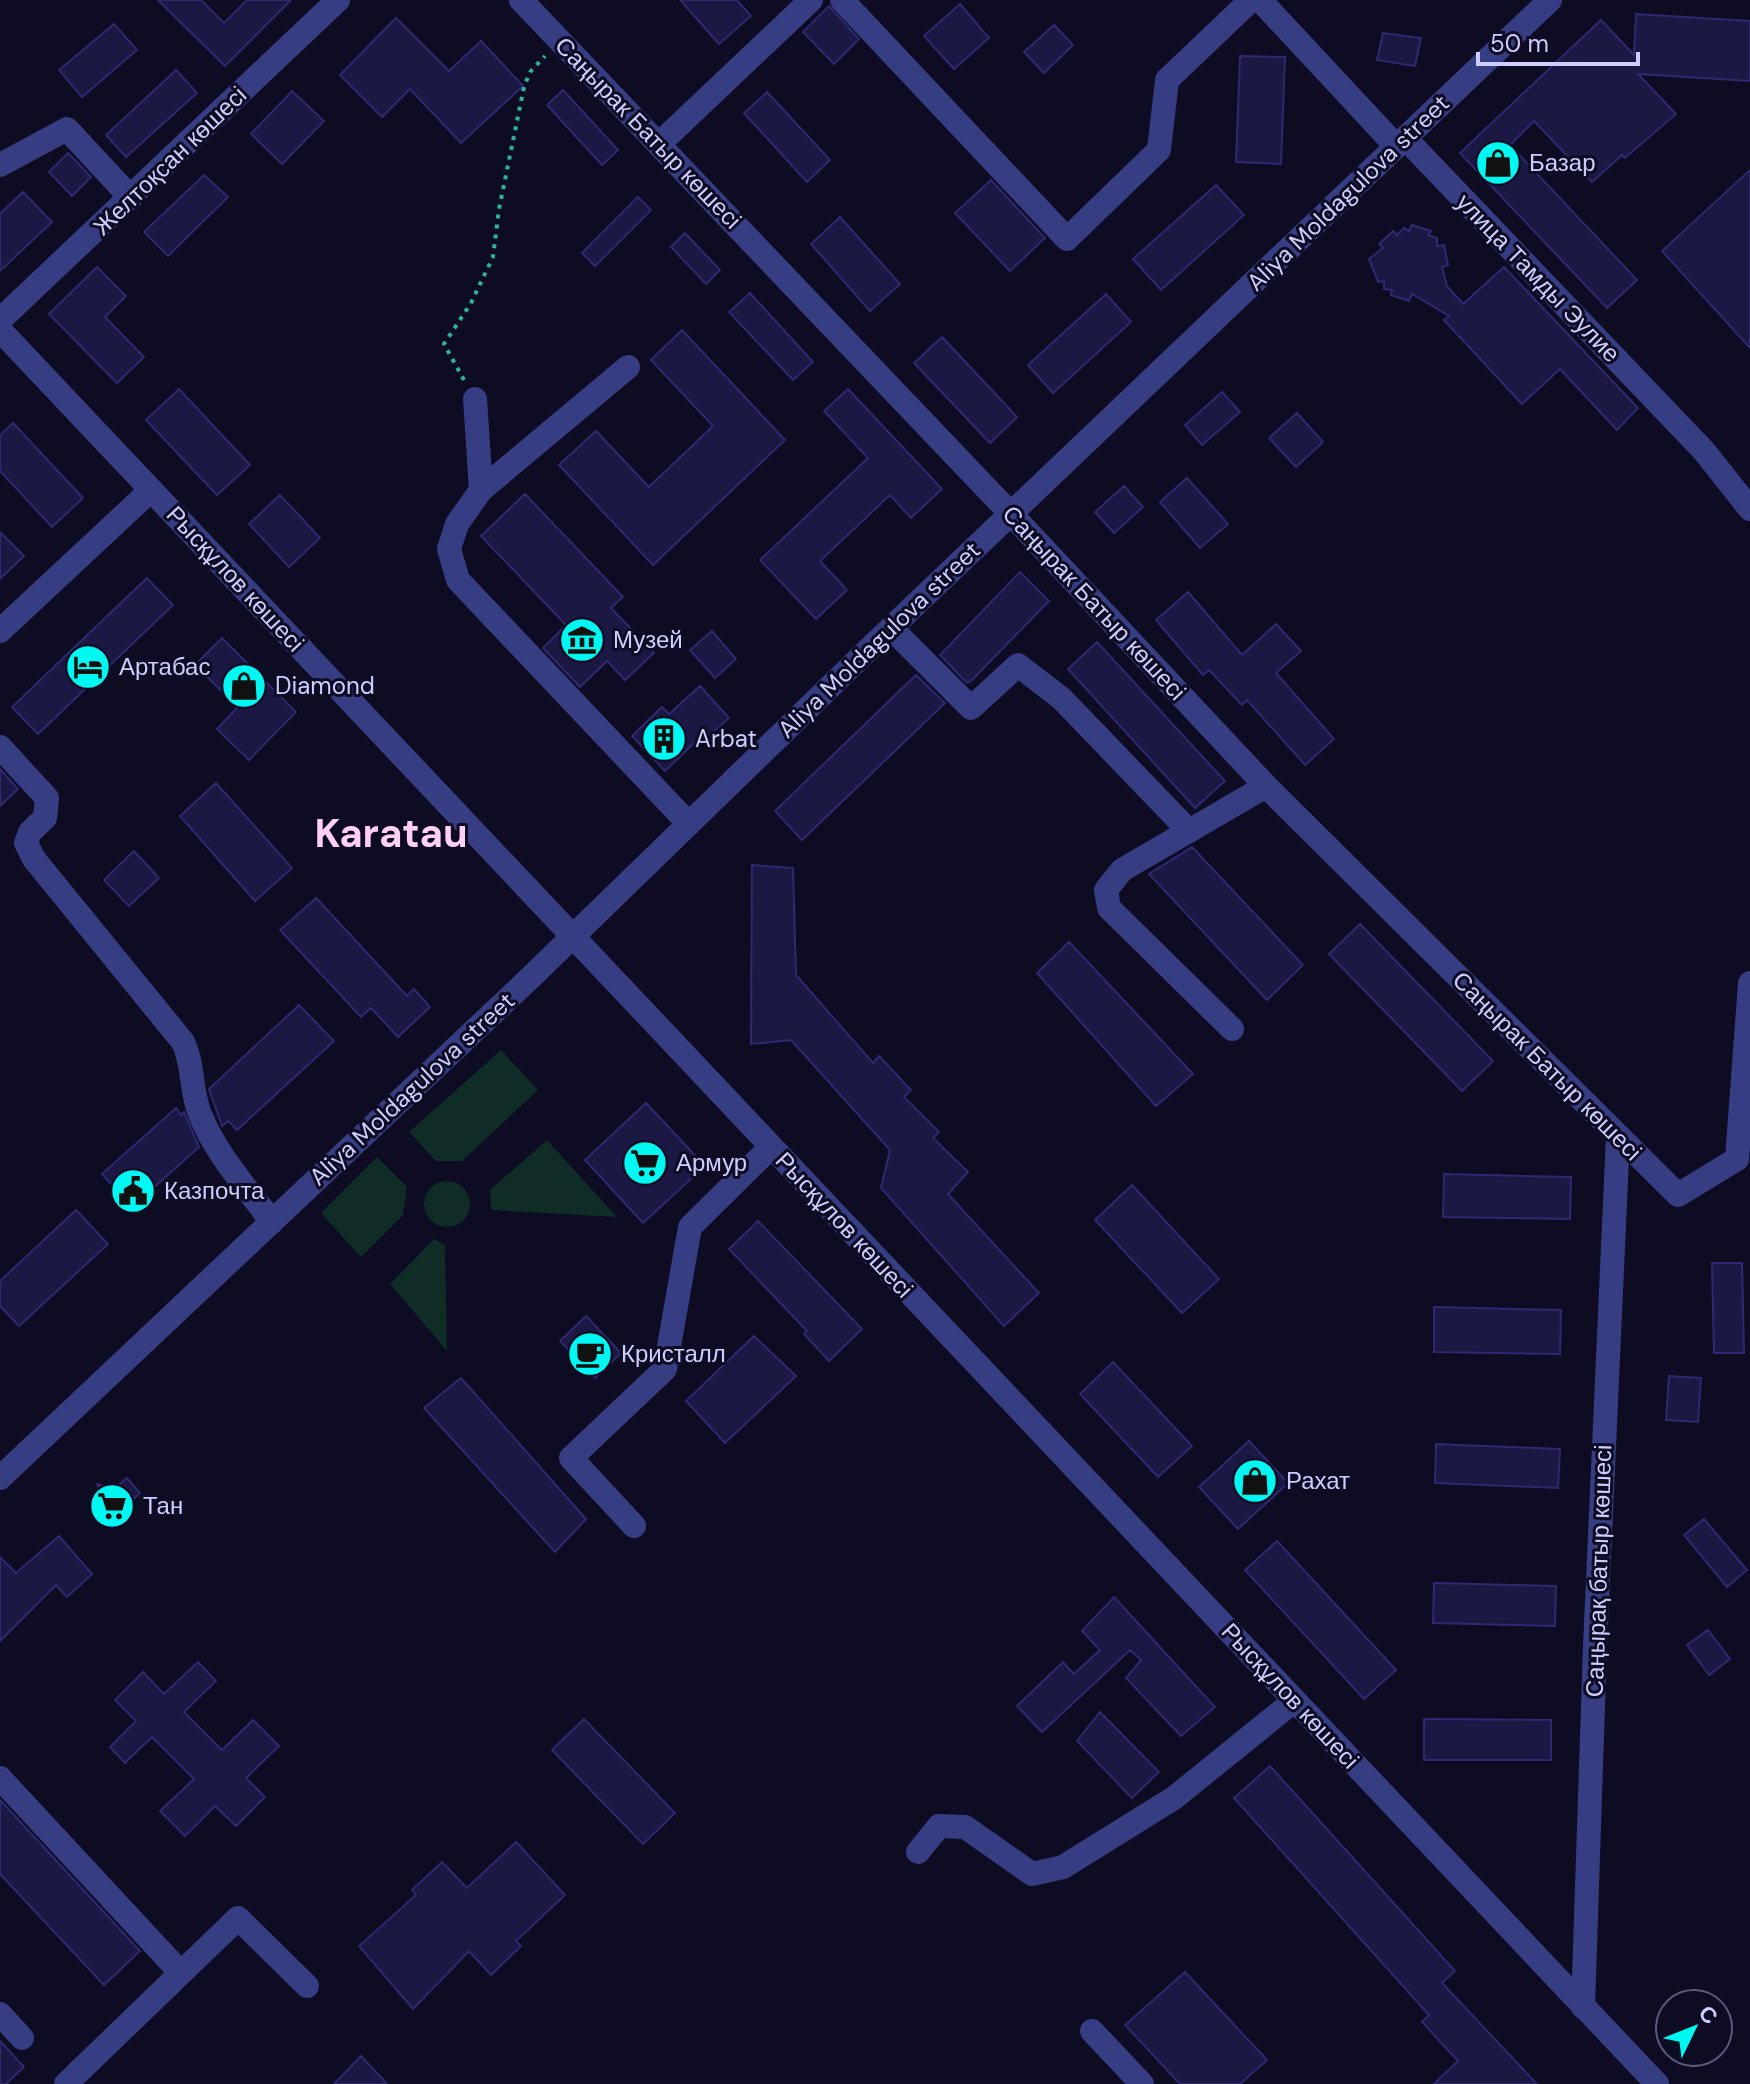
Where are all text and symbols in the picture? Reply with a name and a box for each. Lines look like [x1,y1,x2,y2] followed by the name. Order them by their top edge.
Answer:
[1478,16,1638,66] scale bar
[1490,28,1549,59] text: 50 m
[549,30,748,235] street label: Саңырак Батыр көшесі
[86,79,253,242] street label: Желтоқсан көшесі
[1240,88,1456,298] street label: Aliya Moldagulova street
[1474,139,1522,187] shop icon: Базар
[1529,147,1596,178] place label: Базар
[1450,187,1627,369] street label: улица Тамды Эулие
[160,499,311,658] street label: Рысқұлов көшесі
[996,499,1193,707] street label: Саңырак Батыр көшесі
[771,535,987,745] street label: Aliya Moldagulova street
[558,616,606,664] museum icon: Музей
[613,624,683,655] place label: Музей
[64,643,112,691] hotel icon: Артабас
[119,651,210,682] place label: Артабас
[220,662,268,710] shop icon: Diamond
[275,670,375,701] place label: Diamond
[640,715,688,763] building icon: Arbat
[695,723,757,754] place label: Arbat
[314,807,468,859] district label: Karatau
[1446,964,1649,1167] street label: Саңырак Батыр көшесі
[302,985,521,1192] street label: Aliya Moldagulova street
[621,1139,669,1187] supermarket icon: Армур
[769,1145,920,1304] street label: Рысқұлов көшесі
[676,1147,747,1178] place label: Армур
[109,1167,157,1215] public building icon: Казпочта
[164,1175,265,1206] place label: Казпочта
[566,1330,614,1378] cafe icon: Кристалл
[621,1338,726,1369] place label: Кристалл
[1579,1444,1618,1698] street label: Саңырақ батыр көшесі
[1231,1457,1279,1505] shop icon: Рахат
[1286,1465,1350,1496] place label: Рахат
[88,1482,136,1530] supermarket icon: Тан
[143,1490,183,1521] place label: Тан
[1215,1616,1366,1775] street label: Рысқұлов көшесі
[1654,1988,1734,2068] north arrow
[1692,1999,1724,2030] text: С

